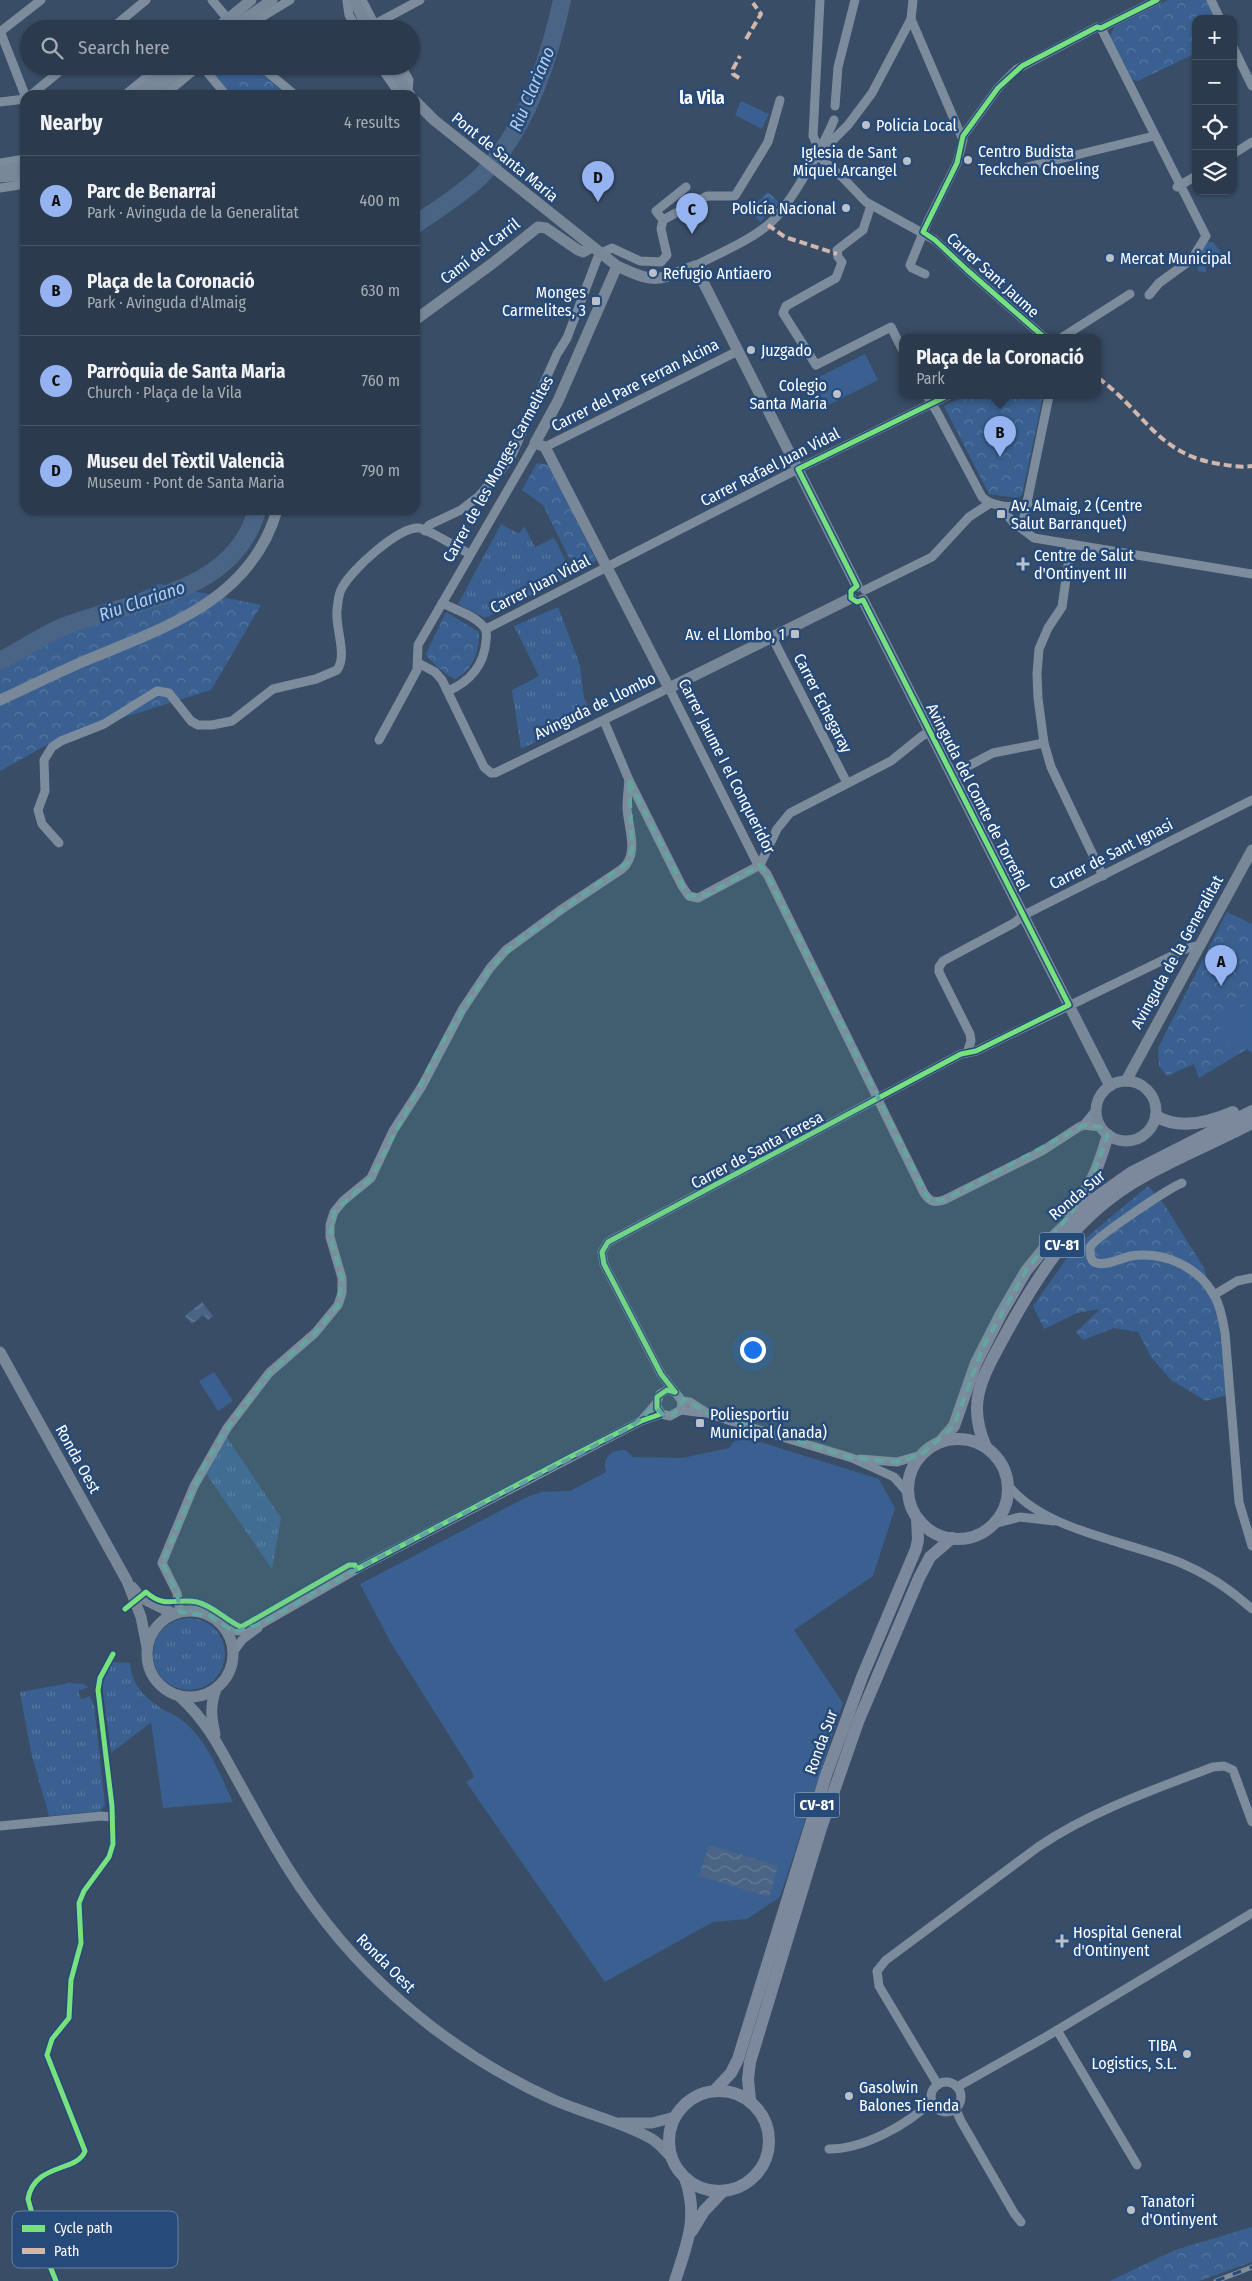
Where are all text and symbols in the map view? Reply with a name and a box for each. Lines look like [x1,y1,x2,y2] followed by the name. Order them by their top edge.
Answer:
[1192,15,1237,195] map controls
[1192,15,1237,60] button: +
[20,20,420,75] search box
[38,34,66,62] icon: search
[78,36,170,59] text: Search here
[504,43,560,135] water label: Riu Clariano
[1192,60,1237,105] button: −
[679,87,725,109] district label: la Vila
[1192,105,1237,150] button: locate
[448,108,562,206] street label: Pont de Santa Maria
[40,110,102,136] text: Nearby
[344,113,400,132] text: 4 results
[876,116,957,135] place label: Policia Local
[860,119,872,131] marker: Policia Local
[978,142,1099,179] place label: Centro Budista Teckchen Choeling
[793,143,898,180] place label: Iglesia de Sant Miquel Arcangel
[1192,150,1237,195] button: layers
[962,154,974,166] marker: Centro Budista Teckchen Choeling
[901,155,913,167] marker: Iglesia de Sant Miquel Arcangel
[582,161,614,202] pin: D
[87,180,216,203] text: Parc de Benarrai
[52,191,60,210] text: A
[360,191,400,210] text: 400 m
[676,193,708,234] pin: C
[732,199,836,218] place label: Policía Nacional
[840,202,852,214] marker: Policía Nacional
[87,203,299,222] text: Park · Avinguda de la Generalitat
[436,214,524,288] street label: Camí del Carril
[943,229,1043,322] street label: Carrer Sant Jaume
[1120,249,1231,268] place label: Mercat Municipal
[1104,252,1116,264] marker: Mercat Municipal
[663,264,772,283] place label: Refugio Antiaero
[647,267,659,279] marker: Refugio Antiaero
[87,270,255,293] text: Plaça de la Coronació
[52,281,60,300] text: B
[361,281,400,300] text: 630 m
[502,283,586,320] place label: Monges Carmelites, 3
[87,293,246,312] text: Park · Avinguda d'Almaig
[590,295,602,307] marker: Monges Carmelites, 3
[548,334,722,436] street label: Carrer del Pare Ferran Alcina
[899,334,1101,399] popup
[761,341,812,360] place label: Juzgado
[745,344,757,356] marker: Juzgado
[916,346,1084,369] text: Plaça de la Coronació
[87,360,285,383] text: Parròquia de Santa Maria
[916,369,945,388] text: Park
[52,371,60,390] text: C
[362,371,400,390] text: 760 m
[439,372,557,566] street label: Carrer de les Monges Carmelites
[749,376,827,413] place label: Colegio Santa María
[87,383,242,402] text: Church · Plaça de la Vila
[831,388,843,400] marker: Colegio Santa María
[984,416,1016,457] pin: B
[697,424,843,510] street label: Carrer Rafael Juan Vidal
[87,450,285,473] text: Museu del Tèxtil Valencià
[51,461,61,480] text: D
[362,461,400,480] text: 790 m
[87,473,285,492] text: Museum · Pont de Santa Maria
[1011,496,1143,533] place label: Av. Almaig, 2 (Centre Salut Barranquet)
[995,508,1007,520] marker: Av. Almaig, 2 (Centre Salut Barranquet)
[1034,546,1135,583] place label: Centre de Salut d'Ontinyent III
[487,551,593,617] street label: Carrer Juan Vidal
[1016,557,1030,571] marker: Centre de Salut d'Ontinyent III
[96,576,188,626] water label: Riu Clariano
[685,625,785,644] place label: Av. el Llombo, 1
[789,628,801,640] marker: Av. el Llombo, 1
[790,650,857,757] street label: Carrer Echegaray
[531,668,659,744] street label: Avinguda de Llombo
[675,675,780,857] street label: Carrer Jaume I el Conqueridor
[922,700,1034,894] street label: Avinguda del Comte de Torrefiel
[1046,815,1176,893] street label: Carrer de Sant Ignasi
[1127,872,1227,1032] street label: Avinguda de la Generalitat
[1205,945,1237,986] pin: A
[688,1107,826,1193] street label: Carrer de Santa Teresa
[1045,1166,1109,1224] street label: Ronda Sur
[1040,1232,1084,1258] road number: CV-81
[740,1337,766,1363] your location
[710,1405,827,1442] place label: Poliesportiu Municipal (anada)
[694,1417,706,1429] marker: Poliesportiu Municipal (anada)
[51,1421,105,1497] street label: Ronda Oest
[801,1707,842,1777] street label: Ronda Sur
[794,1792,840,1818] road number: CV-81
[1073,1923,1182,1960] place label: Hospital General d'Ontinyent
[353,1930,420,1997] street label: Ronda Oest
[1055,1934,1069,1948] marker: Hospital General d'Ontinyent
[1092,2036,1178,2073] place label: TIBA Logistics, S.L.
[1181,2048,1193,2060] marker: TIBA Logistics, S.L.
[859,2078,959,2115] place label: Gasolwin Balones Tienda
[843,2090,855,2102] marker: Gasolwin Balones Tienda
[1141,2192,1218,2229] place label: Tanatori d'Ontinyent
[1125,2204,1137,2216] marker: Tanatori d'Ontinyent
[12,2211,178,2268] legend
[54,2220,113,2237] text: Cycle path
[54,2243,79,2260] text: Path

